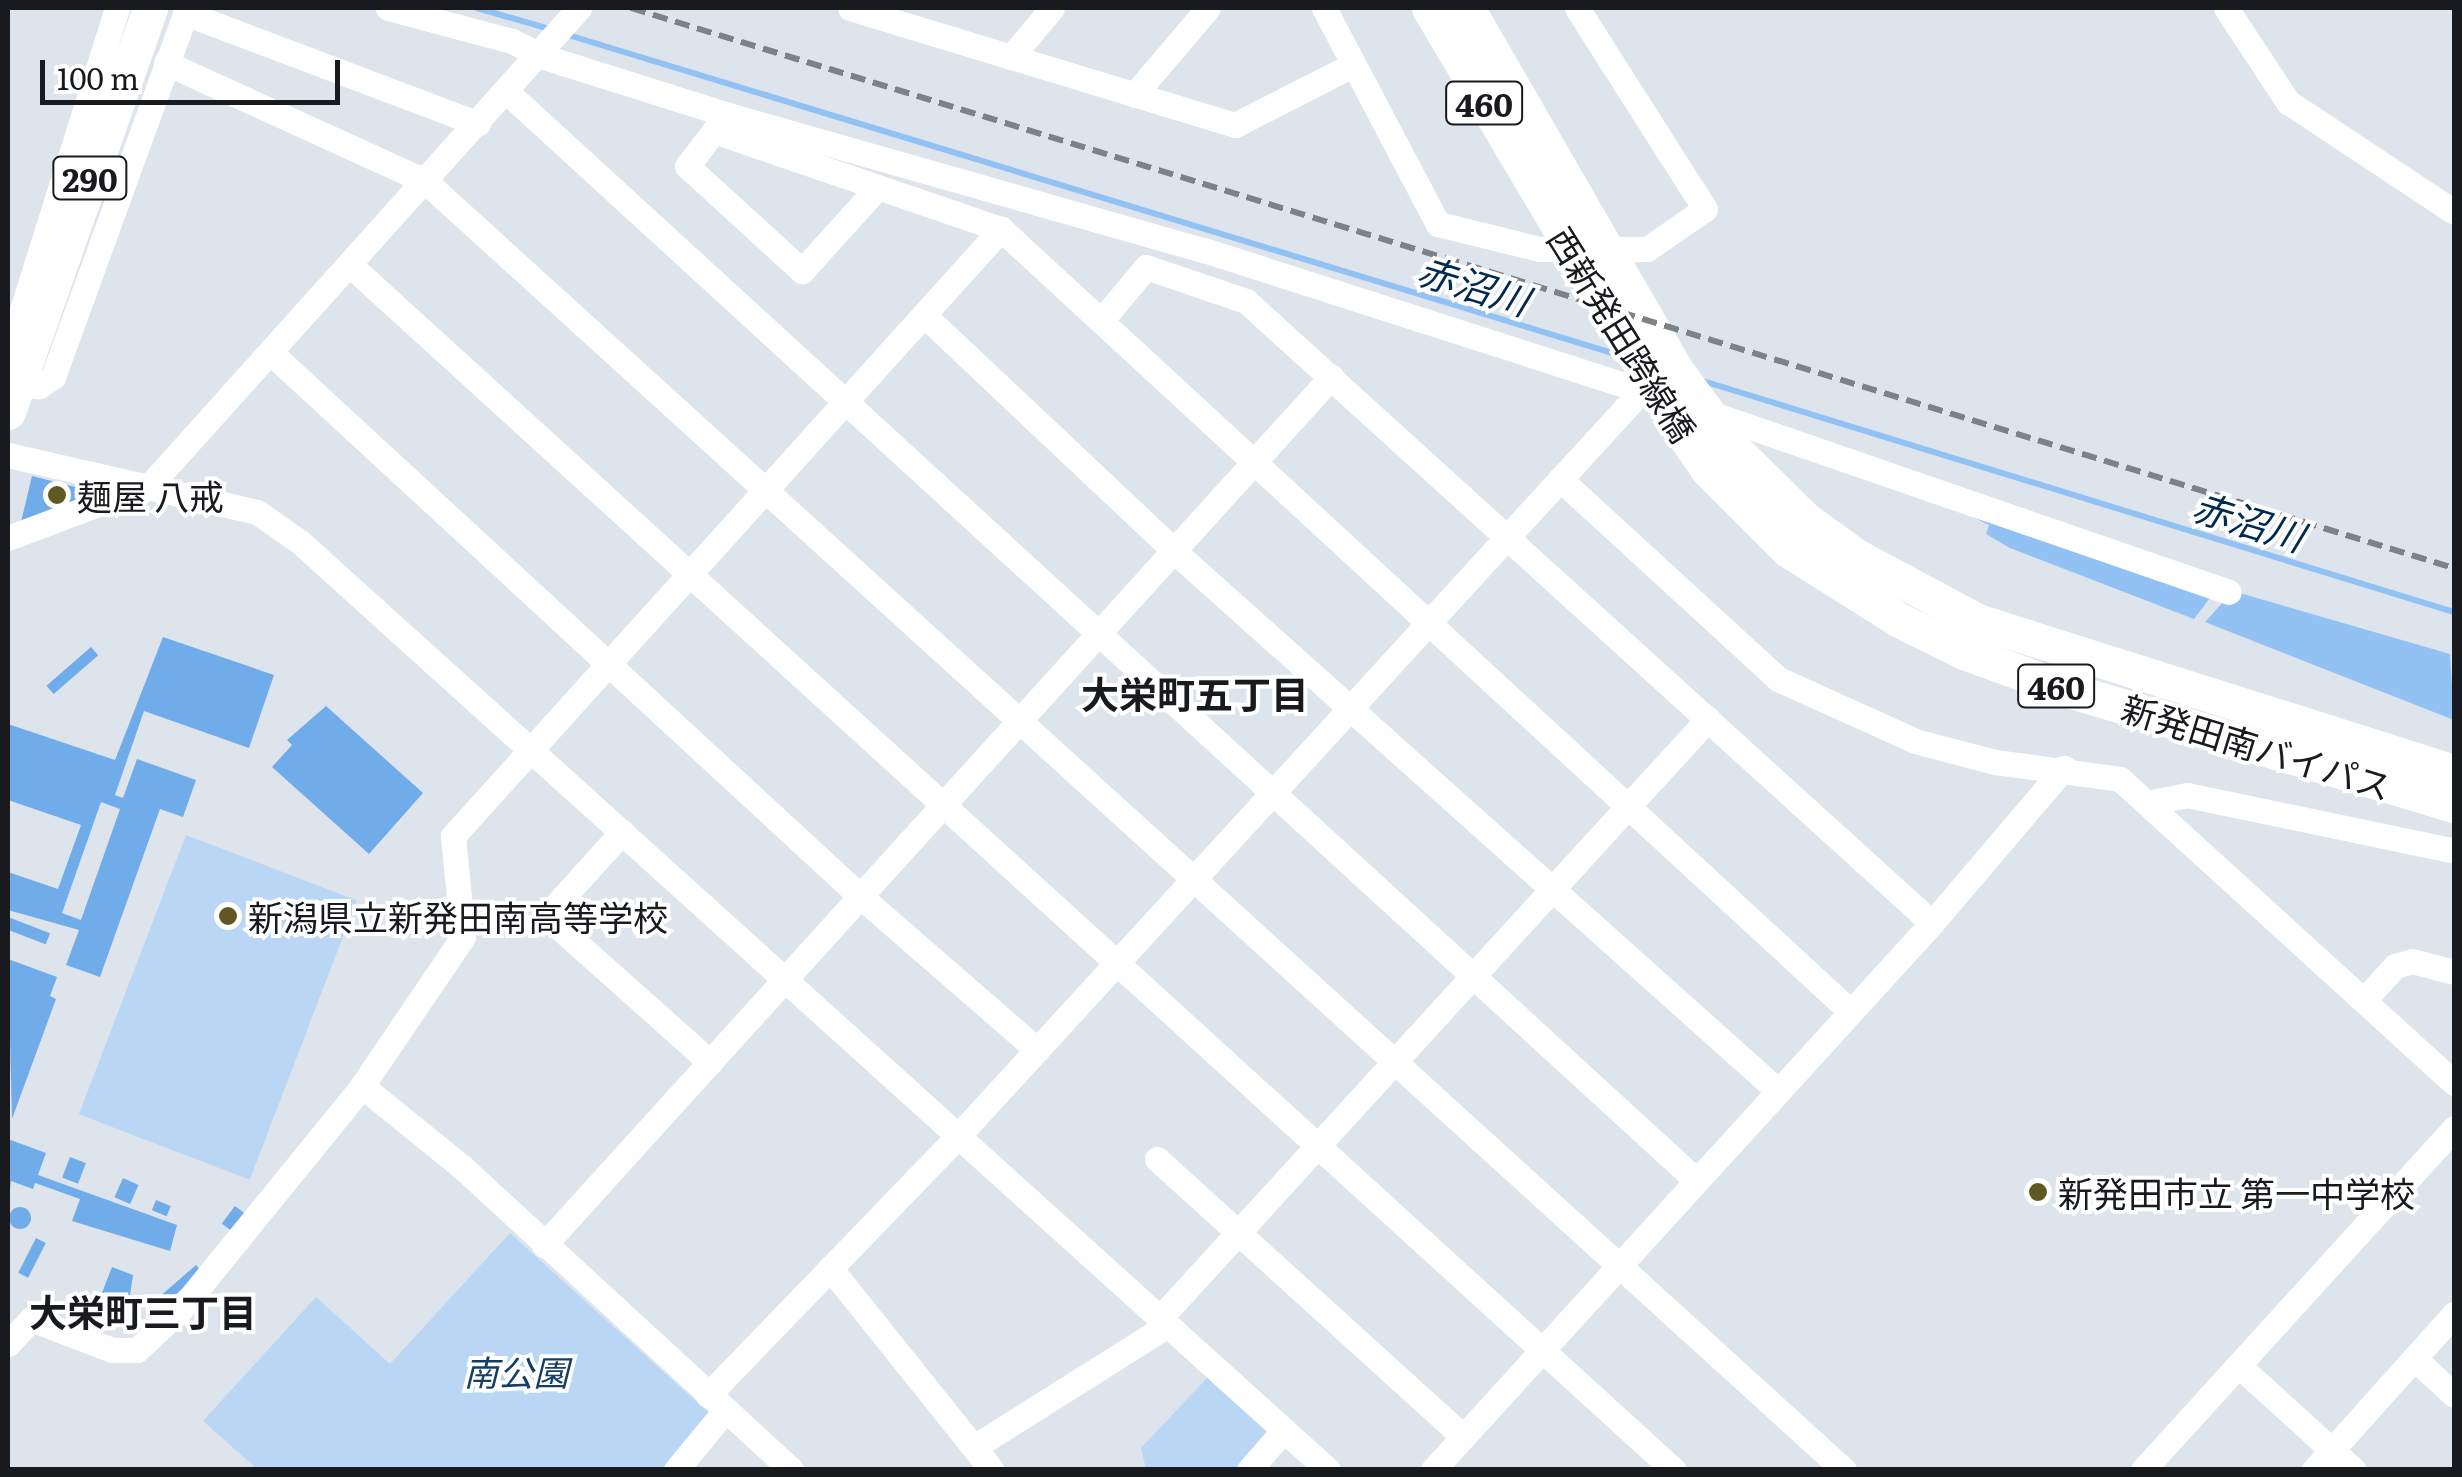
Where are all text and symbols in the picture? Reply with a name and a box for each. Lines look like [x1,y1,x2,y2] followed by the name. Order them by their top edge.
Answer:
[45,40,345,102] scale bar
[57,55,139,99] text: 100 m
[1444,76,1524,130] road number: 460
[50,151,130,205] road number: 290
[1540,219,1706,449] street label: 西新発田跨線橋
[1413,246,1535,322] water label: 赤沼川
[77,474,224,516] place label: 麺屋 八戒
[2188,482,2310,558] water label: 赤沼川
[46,484,68,506] marker: 麺屋 八戒
[2016,659,2096,713] road number: 460
[1081,670,1309,716] district label: 大栄町五丁目
[2117,685,2397,807] street label: 新発田南バイパス
[248,895,668,937] place label: 新潟県立新発田南高等学校
[217,905,239,927] marker: 新潟県立新発田南高等学校
[2058,1171,2415,1213] place label: 新発田市立 第一中学校
[2027,1181,2049,1203] marker: 新発田市立 第一中学校
[29,1288,257,1334] district label: 大栄町三丁目
[464,1350,568,1392] park label: 南公園

